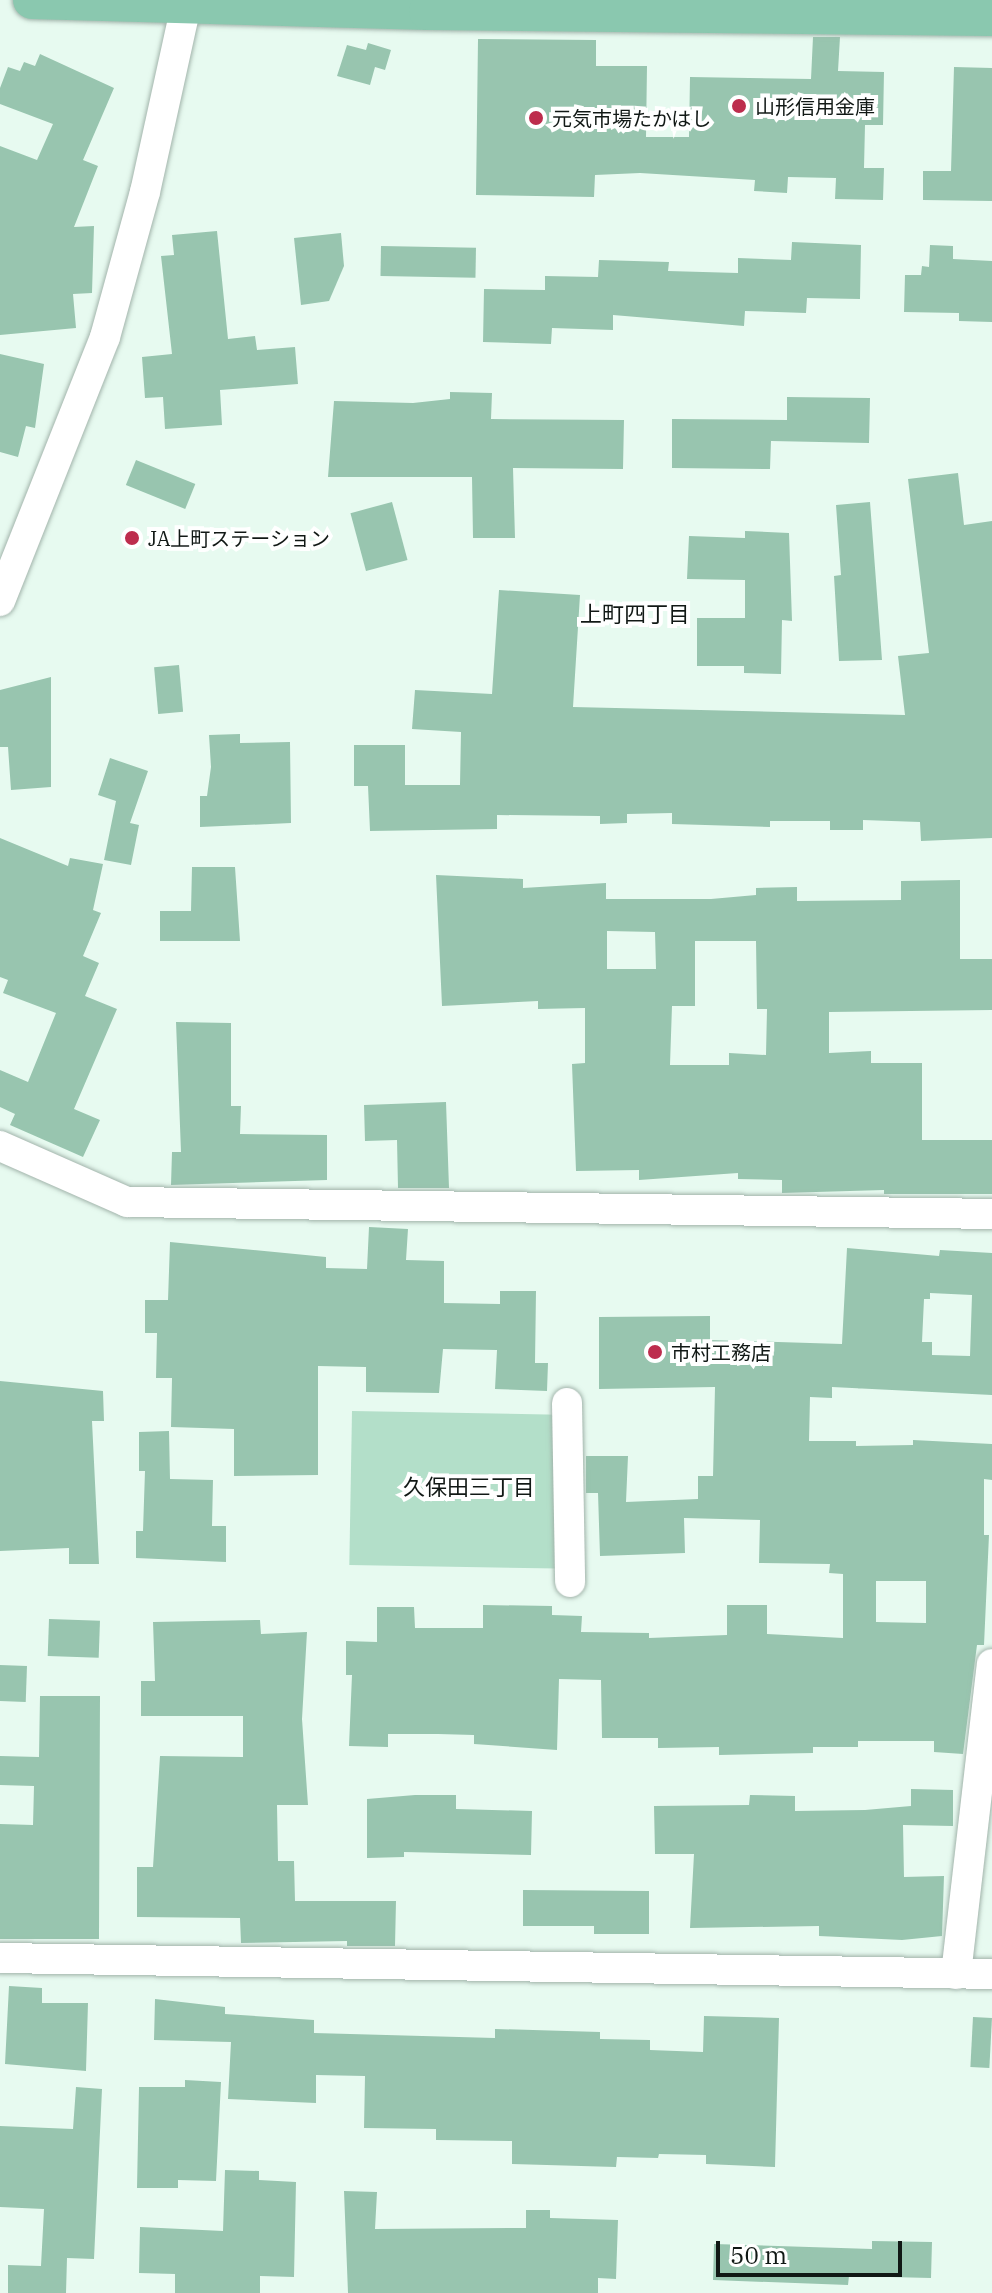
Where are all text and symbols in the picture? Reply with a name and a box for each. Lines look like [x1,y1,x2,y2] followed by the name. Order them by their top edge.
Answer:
[755,94,875,118] place label: 山形信用金庫
[730,97,748,115] marker: 山形信用金庫
[552,106,712,130] place label: 元気市場たかはし
[527,109,545,127] marker: 元気市場たかはし
[148,526,330,550] place label: JA上町ステーション
[123,529,141,547] marker: JA上町ステーション
[580,601,690,627] district label: 上町四丁目
[671,1340,771,1364] place label: 市村工務店
[646,1343,664,1361] marker: 市村工務店
[403,1474,535,1500] district label: 久保田三丁目
[720,2225,906,2275] scale bar
[730,2239,787,2271] text: 50 m

